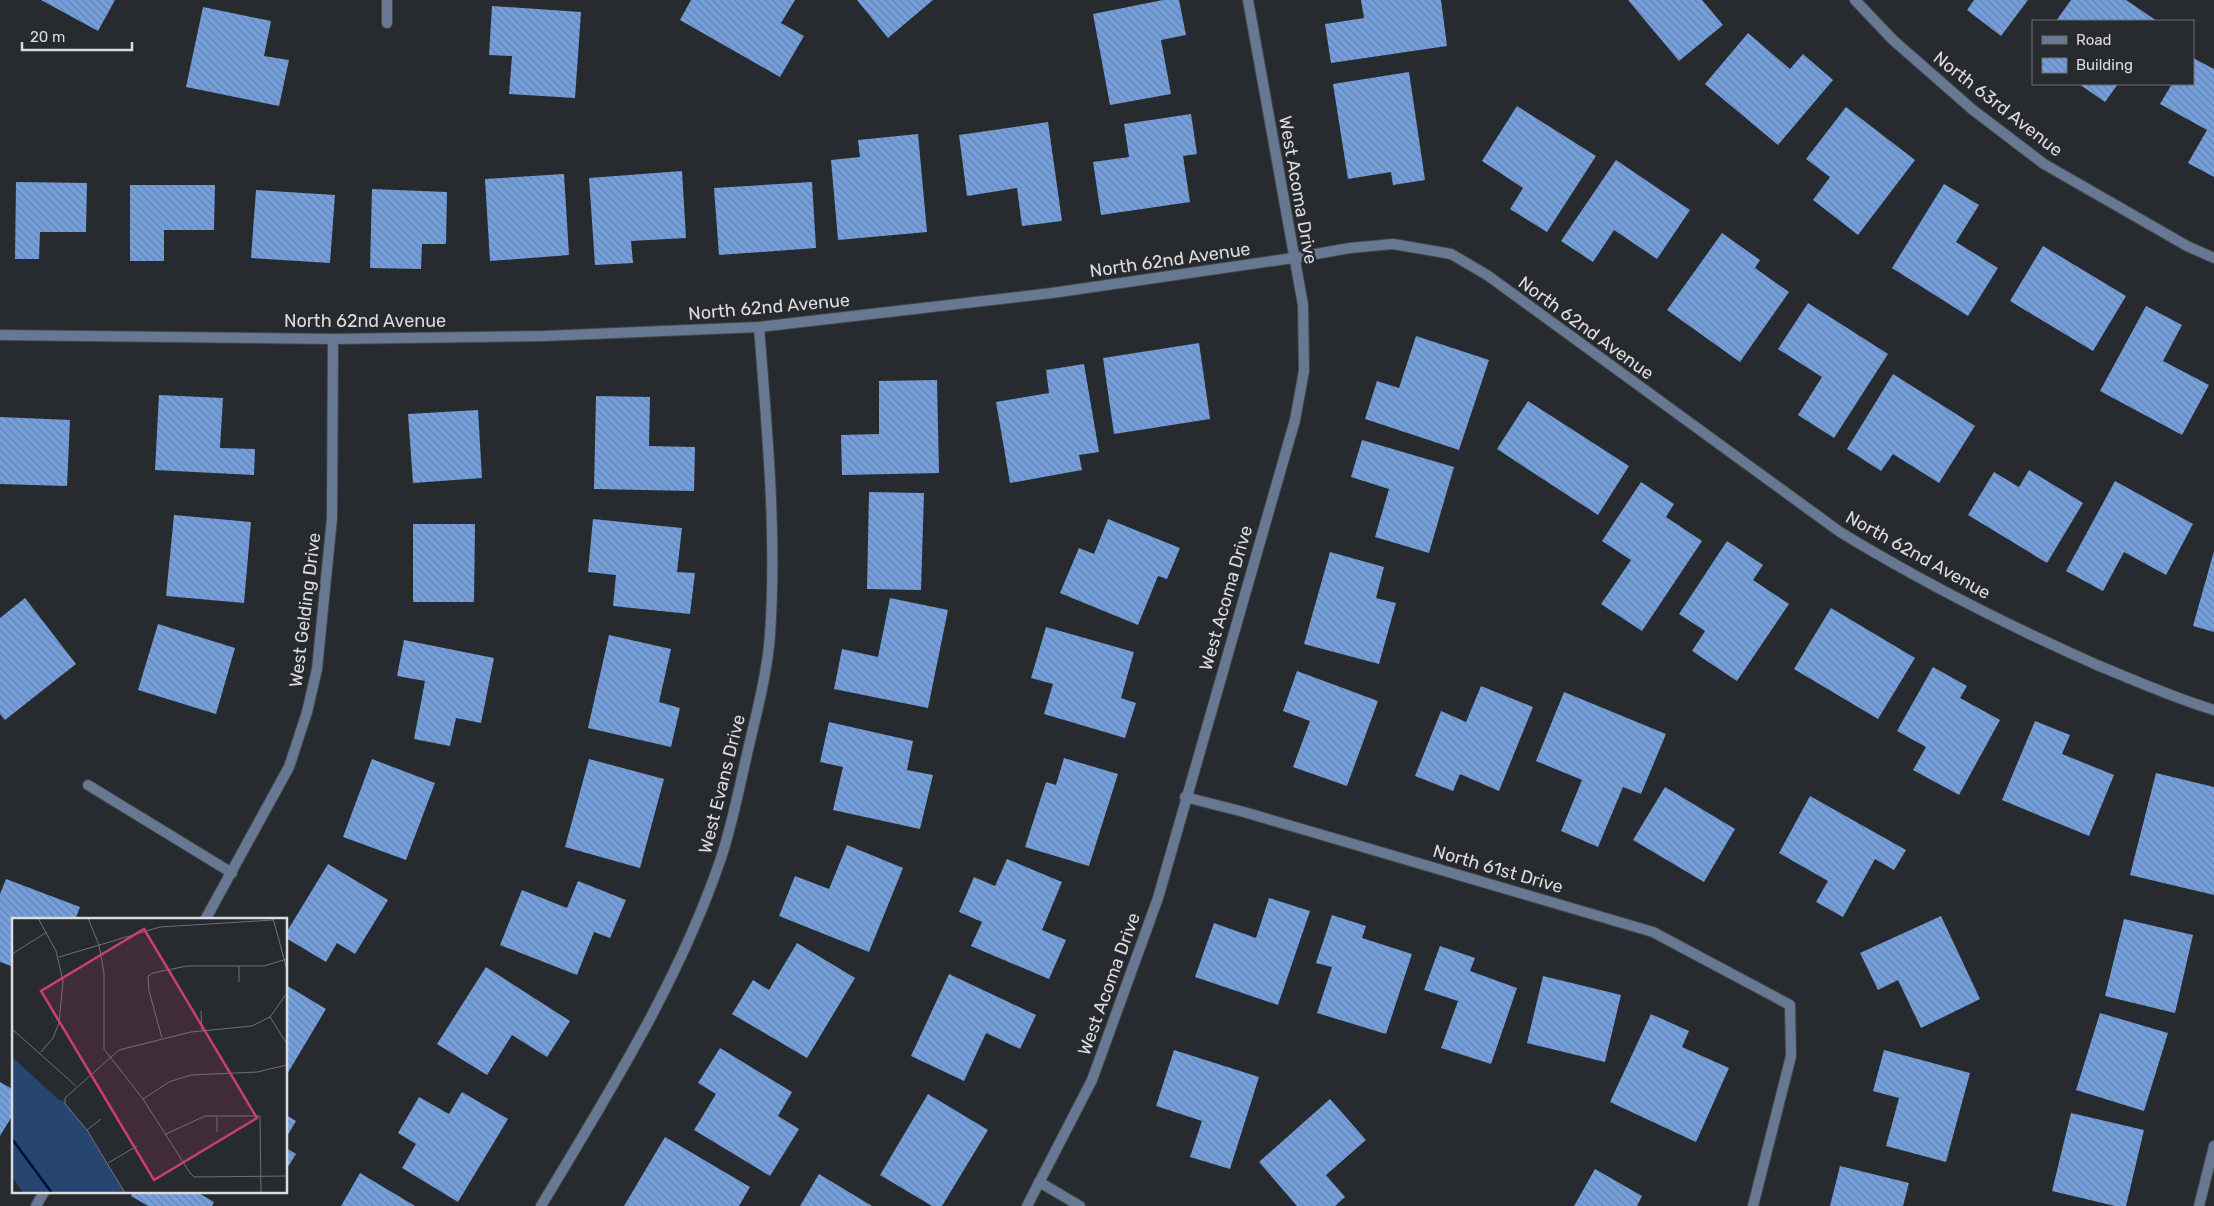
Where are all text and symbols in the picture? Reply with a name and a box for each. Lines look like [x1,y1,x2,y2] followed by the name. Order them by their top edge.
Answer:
[22,20,132,52] scale bar
[2032,20,2194,85] legend
[30,28,65,46] text: 20 m
[2076,31,2112,49] text: Road
[1929,47,2067,161] street label: North 63rd Avenue
[2076,56,2133,74] text: Building
[1274,114,1322,266] street label: West Acoma Drive
[1088,238,1252,282] street label: North 62nd Avenue
[1514,271,1658,385] street label: North 62nd Avenue
[687,289,851,325] street label: North 62nd Avenue
[284,310,446,332] street label: North 62nd Avenue
[1842,506,1994,604] street label: North 62nd Avenue
[1195,523,1257,673] street label: West Acoma Drive
[285,531,325,689] street label: West Gelding Drive
[694,712,750,856] street label: West Evans Drive
[1430,840,1566,898] street label: North 61st Drive
[1073,910,1145,1058] street label: West Acoma Drive
[12,918,288,1194] inset map

